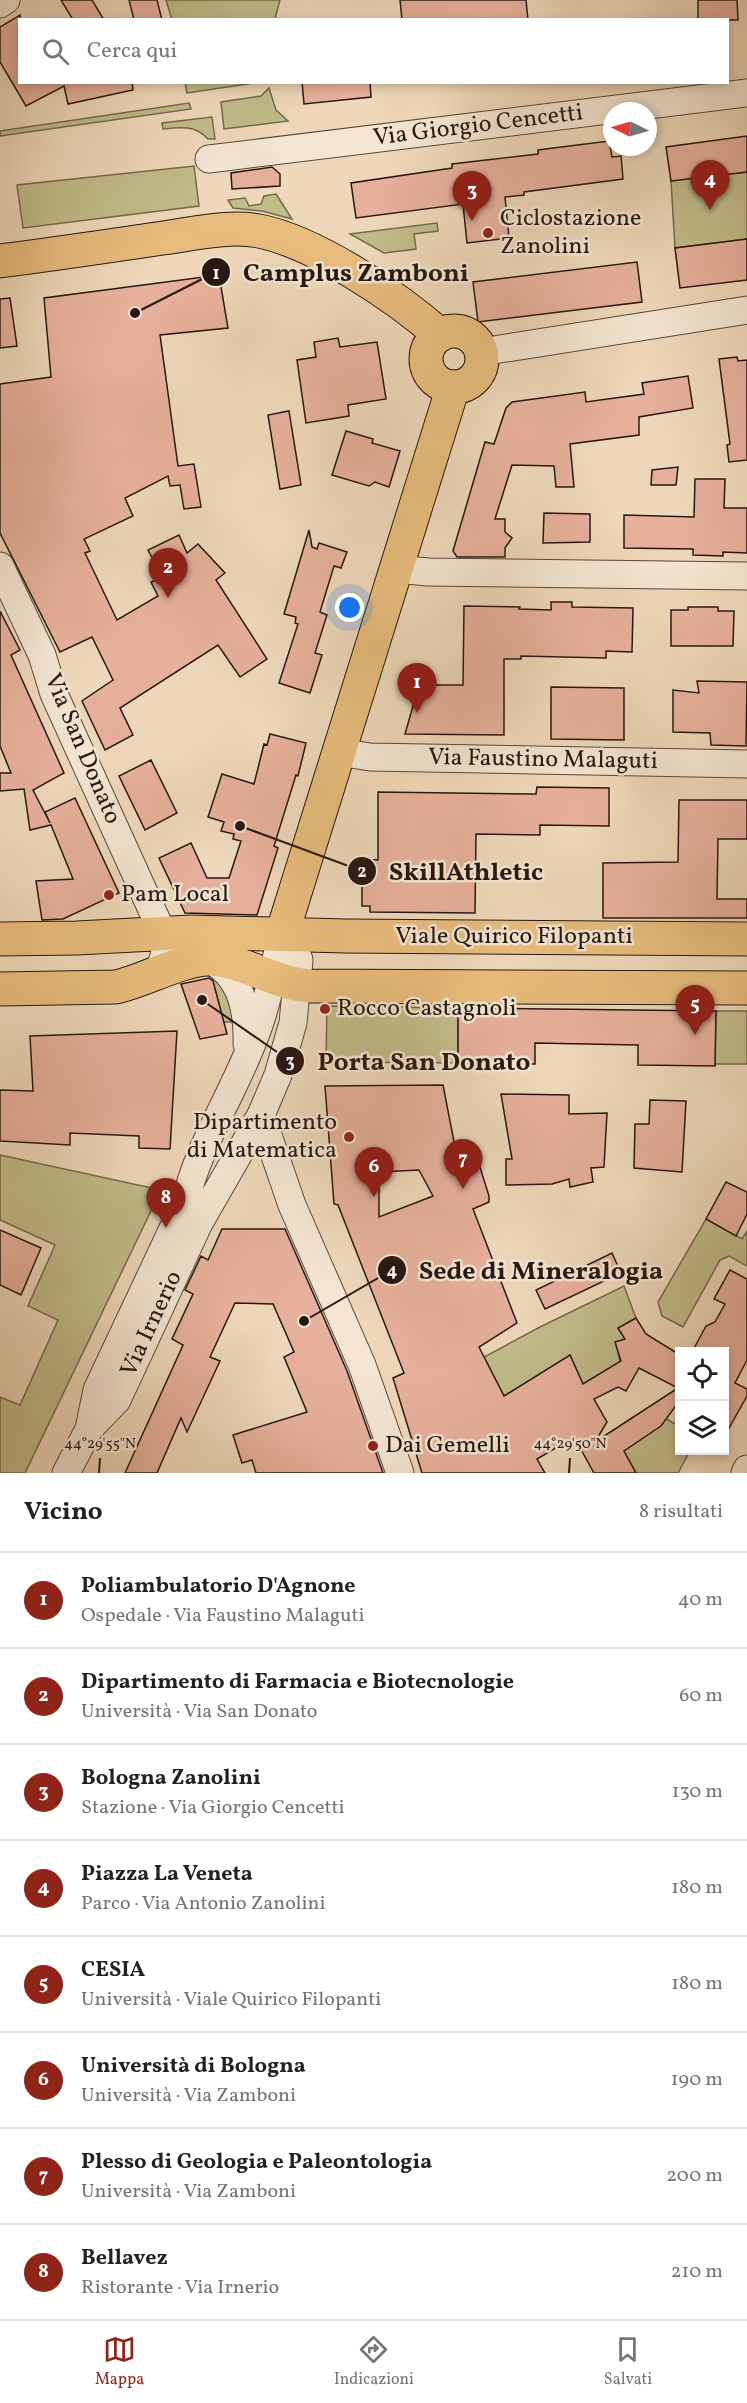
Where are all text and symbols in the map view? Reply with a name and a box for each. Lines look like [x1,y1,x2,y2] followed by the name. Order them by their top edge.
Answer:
[18,18,729,84] search box
[39,35,72,68] icon: search
[87,36,177,67] text: Cerca qui
[371,96,585,156] street label: Via Giorgio Cencetti
[603,102,657,156] north arrow
[690,160,730,210] pin: 4
[452,172,492,221] pin: 3
[500,202,641,264] place label: Ciclostazione Zanolini
[481,226,495,240] marker: Ciclostazione Zanolini
[201,250,481,294] callout: Camplus Zamboni
[243,256,469,292] text: Camplus Zamboni
[212,262,220,287] text: 1
[148,548,188,598] pin: 2
[335,593,364,622] your location
[398,664,436,713] pin: 1
[35,668,129,830] street label: Via San Donato
[428,741,658,779] street label: Via Faustino Malaguti
[347,849,555,893] callout: SkillAthletic
[389,855,543,891] text: SkillAthletic
[357,860,367,885] text: 2
[121,878,229,912] place label: Pam Local
[102,888,116,902] marker: Pam Local
[395,920,633,954] street label: Viale Quirico Filopanti
[676,986,714,1035] pin: 5
[337,992,517,1026] place label: Rocco Castagnoli
[318,1002,332,1016] marker: Rocco Castagnoli
[275,1039,542,1083] callout: Porta San Donato
[318,1045,530,1081] text: Porta San Donato
[285,1050,295,1075] text: 3
[187,1106,337,1168] place label: Dipartimento di Matematica
[342,1130,356,1144] marker: Dipartimento di Matematica
[444,1140,482,1189] pin: 7
[354,1148,394,1197] pin: 6
[146,1178,186,1228] pin: 8
[377,1248,676,1292] callout: Sede di Mineralogia
[419,1254,663,1290] text: Sede di Mineralogia
[387,1259,398,1284] text: 4
[113,1265,191,1383] street label: Via Irnerio
[675,1347,729,1455] map controls
[675,1347,729,1401] button: locate
[675,1401,729,1455] button: layers
[385,1429,510,1463] place label: Dai Gemelli
[64,1434,136,1455] text: 44°29'55"N
[533,1434,607,1455] text: 44°29'50"N
[366,1439,380,1453] marker: Dai Gemelli
[24,1494,103,1530] text: Vicino
[639,1498,723,1526] text: 8 risultati
[81,1571,355,1602] text: Poliambulatorio D'Agnone
[39,1586,48,1614] text: 1
[678,1586,723,1614] text: 40 m
[81,1602,365,1630] text: Ospedale · Via Faustino Malaguti
[81,1667,514,1698] text: Dipartimento di Farmacia e Biotecnologie
[38,1682,49,1710] text: 2
[679,1682,723,1710] text: 60 m
[81,1698,318,1726] text: Università · Via San Donato
[81,1763,261,1794] text: Bologna Zanolini
[38,1778,49,1806] text: 3
[672,1778,723,1806] text: 130 m
[81,1794,344,1822] text: Stazione · Via Giorgio Cencetti
[81,1859,253,1890] text: Piazza La Veneta
[37,1874,50,1902] text: 4
[671,1874,723,1902] text: 180 m
[81,1890,326,1918] text: Parco · Via Antonio Zanolini
[81,1955,145,1986] text: CESIA
[39,1970,48,1998] text: 5
[671,1970,723,1998] text: 180 m
[81,1986,381,2014] text: Università · Viale Quirico Filopanti
[81,2051,306,2082] text: Università di Bologna
[38,2066,49,2094] text: 6
[671,2066,723,2094] text: 190 m
[81,2082,296,2110] text: Università · Via Zamboni
[81,2147,432,2178] text: Plesso di Geologia e Paleontologia
[39,2162,48,2190] text: 7
[666,2162,723,2190] text: 200 m
[81,2178,296,2206] text: Università · Via Zamboni
[81,2243,168,2274] text: Bellavez
[38,2258,49,2286] text: 8
[671,2258,723,2286] text: 210 m
[81,2274,279,2302] text: Ristorante · Via Irnerio
[95,2333,144,2391] tab: Mappa
[334,2333,414,2391] tab: Indicazioni
[604,2333,652,2391] tab: Salvati

